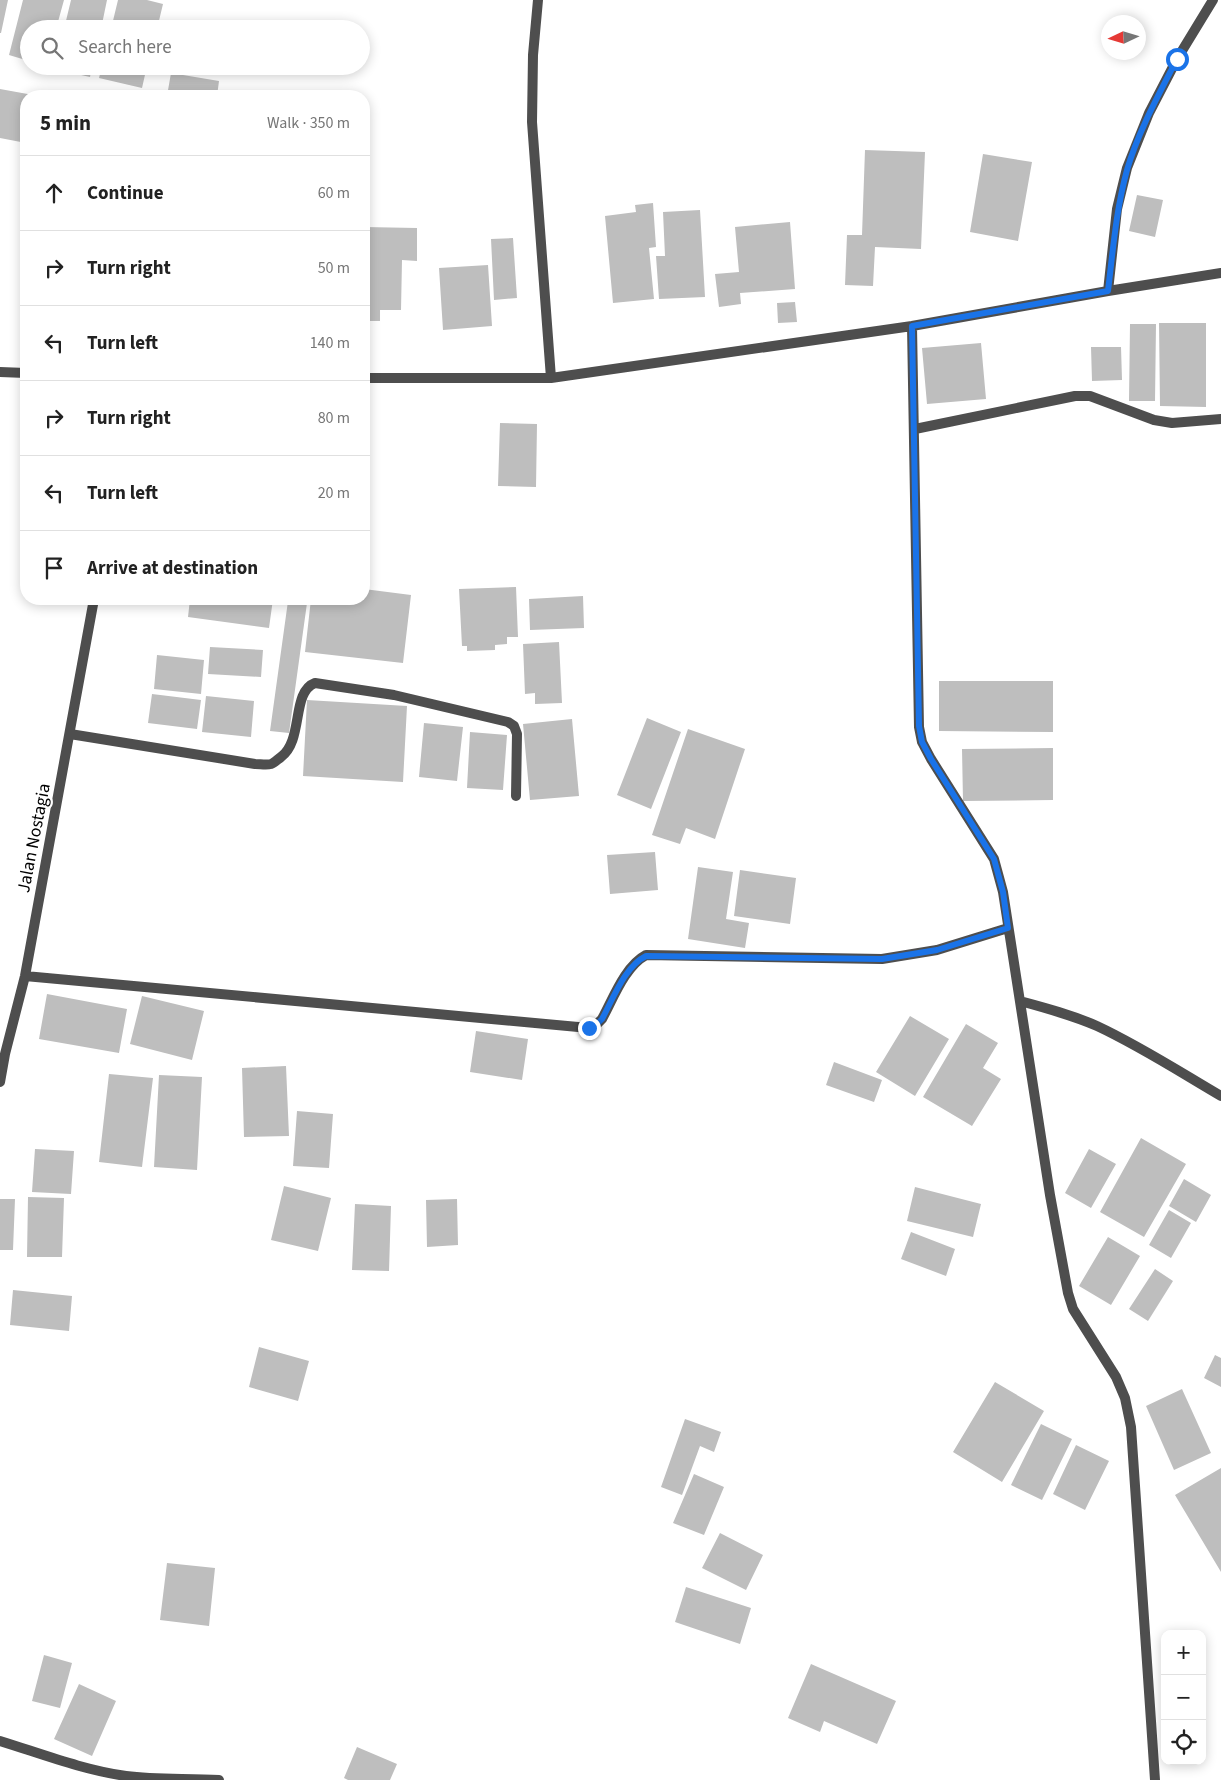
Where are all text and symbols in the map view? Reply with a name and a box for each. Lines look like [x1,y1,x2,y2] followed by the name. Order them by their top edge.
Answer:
[1101,15,1146,60] north arrow
[20,20,370,75] search box
[38,34,66,62] icon: search
[78,34,172,61] text: Search here
[1166,48,1189,71] route start
[40,108,91,138] text: 5 min
[267,112,350,134] text: Walk · 350 m
[40,179,68,207] icon: ahead
[87,180,164,207] text: Continue
[318,182,350,204] text: 60 m
[40,254,68,282] icon: right
[87,255,171,282] text: Turn right
[318,257,350,279] text: 50 m
[40,329,68,357] icon: left
[87,330,158,357] text: Turn left
[310,332,350,354] text: 140 m
[40,404,68,432] icon: right
[87,405,171,432] text: Turn right
[318,407,350,429] text: 80 m
[40,479,68,507] icon: left
[87,480,158,507] text: Turn left
[318,482,350,504] text: 20 m
[40,554,68,582] icon: arrive
[87,555,258,582] text: Arrive at destination
[11,781,57,895] street label: Jalan Nostagia
[578,1017,601,1040] route end
[1161,1630,1206,1765] map controls
[1161,1630,1206,1675] button: +
[1161,1675,1206,1720] button: −
[1161,1720,1206,1765] button: locate

